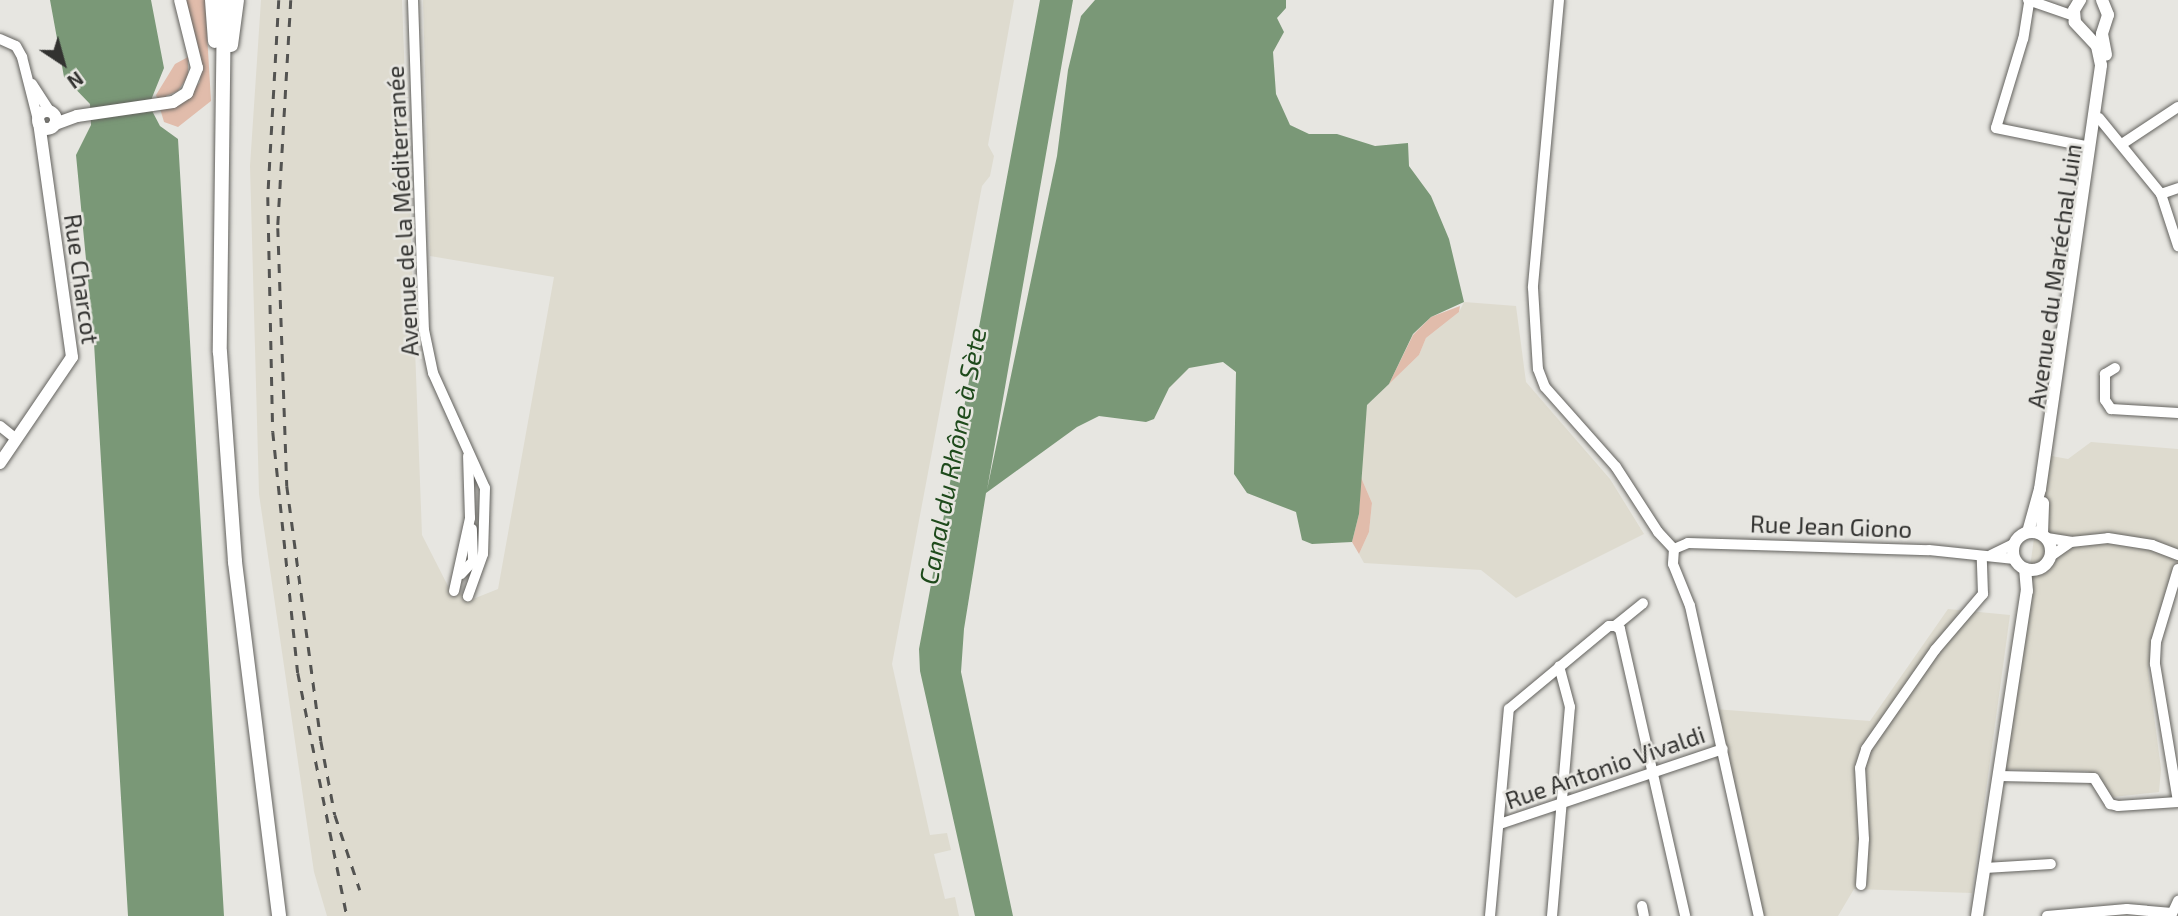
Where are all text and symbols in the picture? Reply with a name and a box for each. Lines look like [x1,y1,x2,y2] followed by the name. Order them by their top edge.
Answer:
[28,28,98,98] north arrow
[380,65,424,357] street label: Avenue de la Méditerranée
[63,67,88,94] text: N
[2021,141,2087,411] street label: Avenue du Maréchal Juin
[59,212,105,346] street label: Rue Charcot
[912,325,992,587] water label: Canal du Rhône à Sète
[1749,509,1913,543] street label: Rue Jean Giono
[1501,719,1709,815] street label: Rue Antonio Vivaldi

